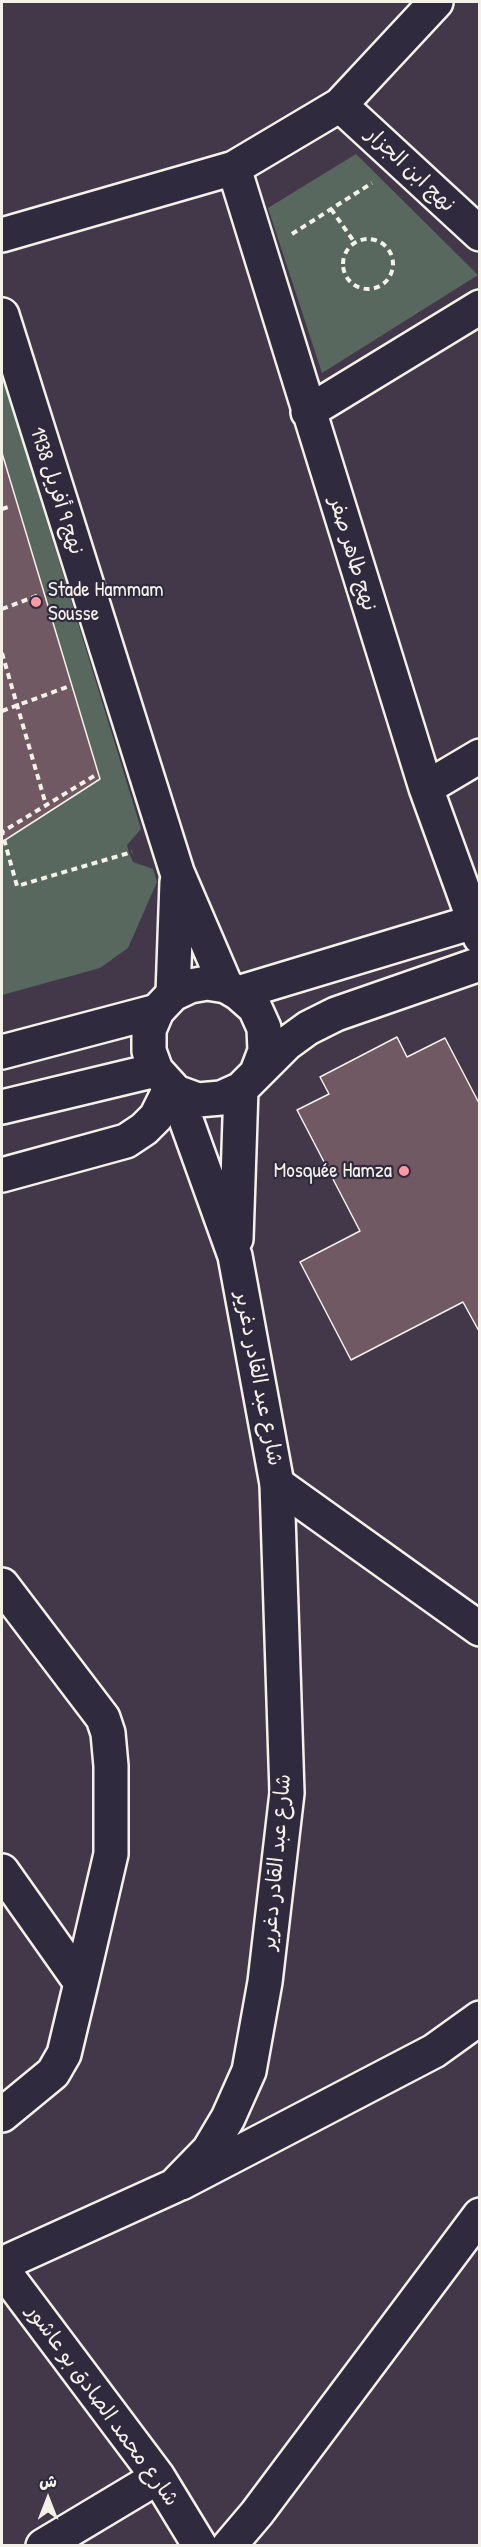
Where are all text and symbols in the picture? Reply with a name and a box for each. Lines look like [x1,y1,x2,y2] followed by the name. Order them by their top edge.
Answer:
[360,122,460,218] street label: نهج ابن الجزار
[24,424,88,558] street label: نهج 9 أفريل 1938
[323,494,381,614] street label: نهج طاهر صفر
[48,577,164,627] place label: Stade Hammam Sousse
[29,595,43,609] marker: Stade Hammam Sousse
[274,1158,392,1184] place label: Mosquée Hamza
[397,1164,411,1178] marker: Mosquée Hamza
[229,1290,287,1468] street label: شارع عبد القادر دغرير
[257,1773,297,1951] street label: شارع عبد القادر دغرير
[20,2300,184,2512] street label: شارع محمد الصادق بو عاشور
[18,2469,78,2529] north arrow

